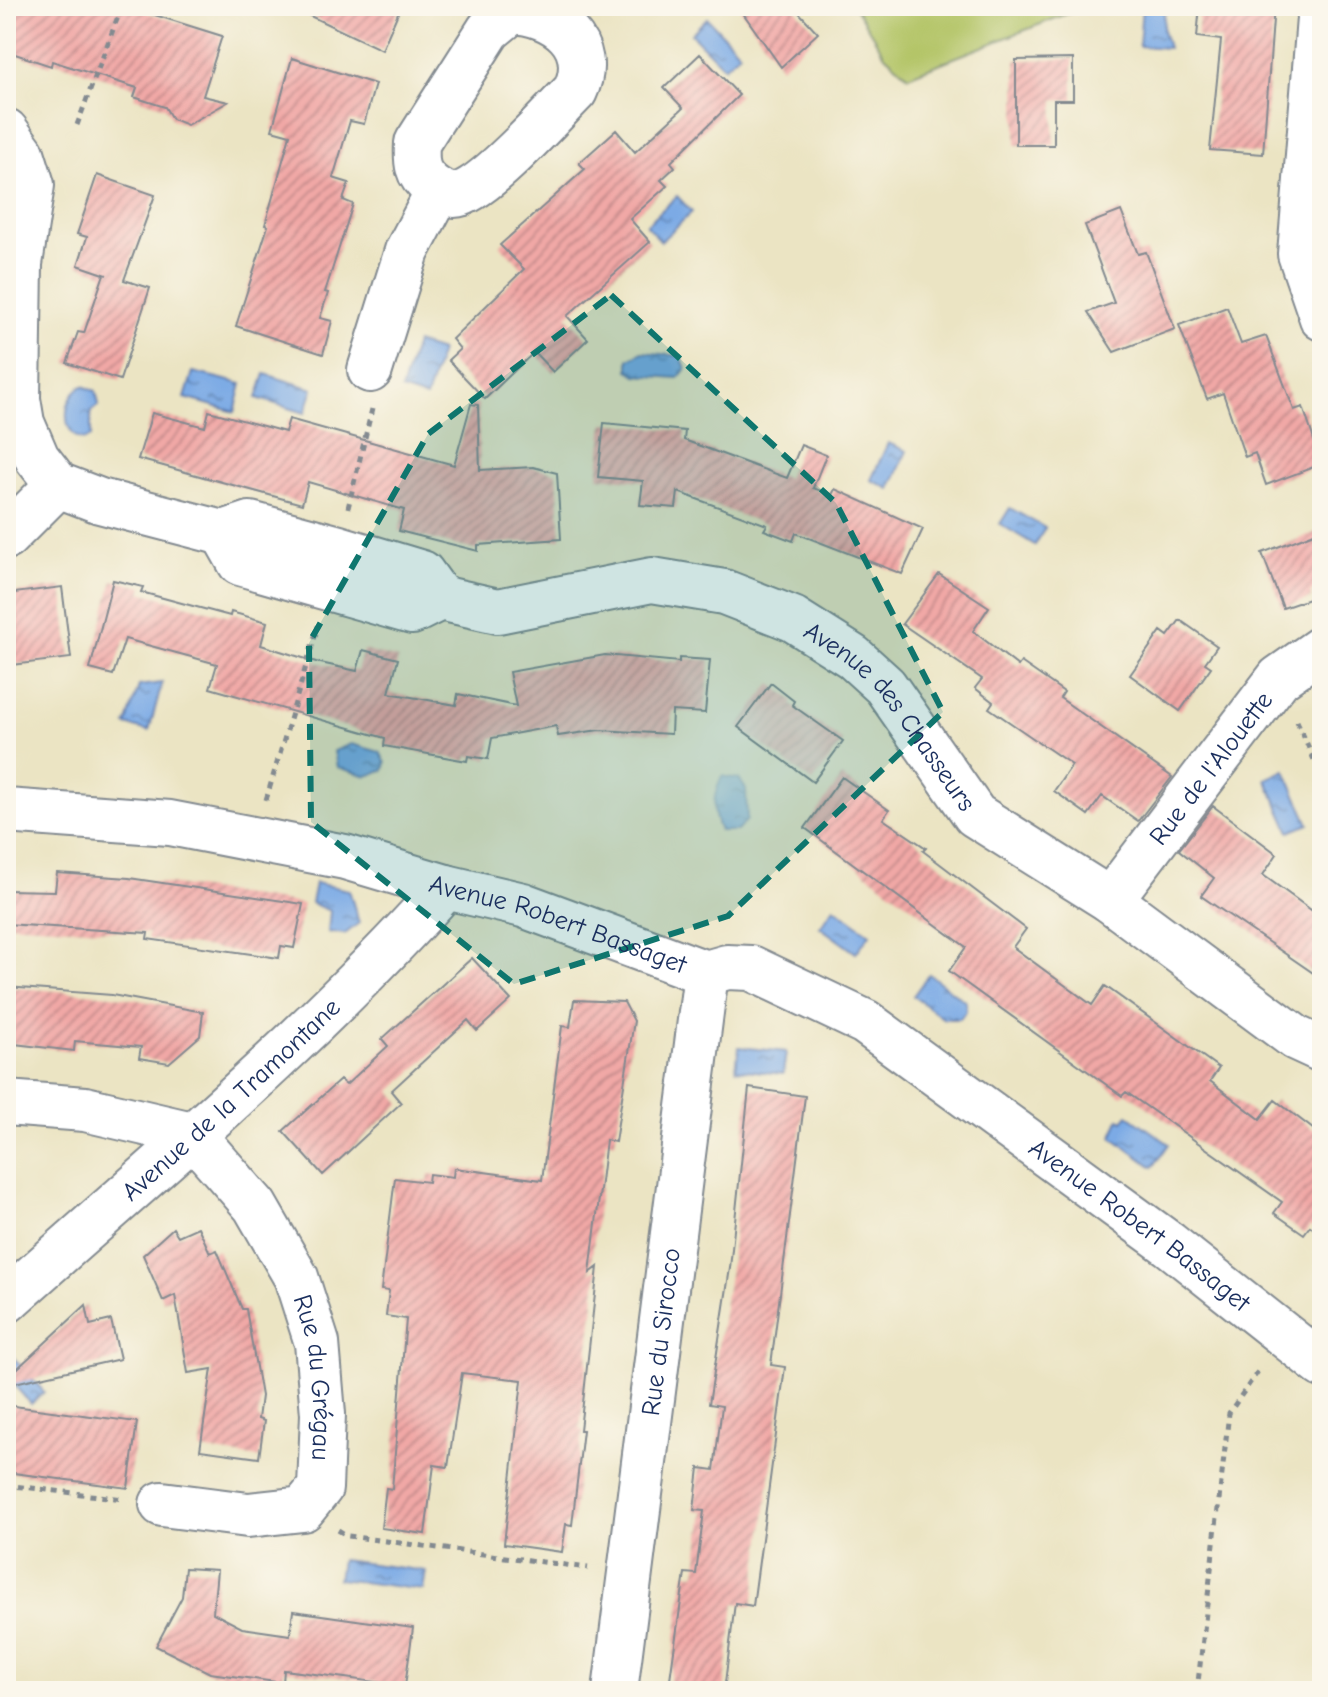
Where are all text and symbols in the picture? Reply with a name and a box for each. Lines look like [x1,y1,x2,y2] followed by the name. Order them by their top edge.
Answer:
[798,616,982,817] street label: Avenue des Chasseurs
[1143,686,1279,851] street label: Rue de l'Alouette
[426,869,692,981] street label: Avenue Robert Bassaget
[116,992,347,1207] street label: Avenue de la Tramontane
[1023,1133,1257,1319] street label: Avenue Robert Bassaget
[636,1246,687,1418] street label: Rue du Sirocco
[287,1291,337,1461] street label: Rue du Grégau

